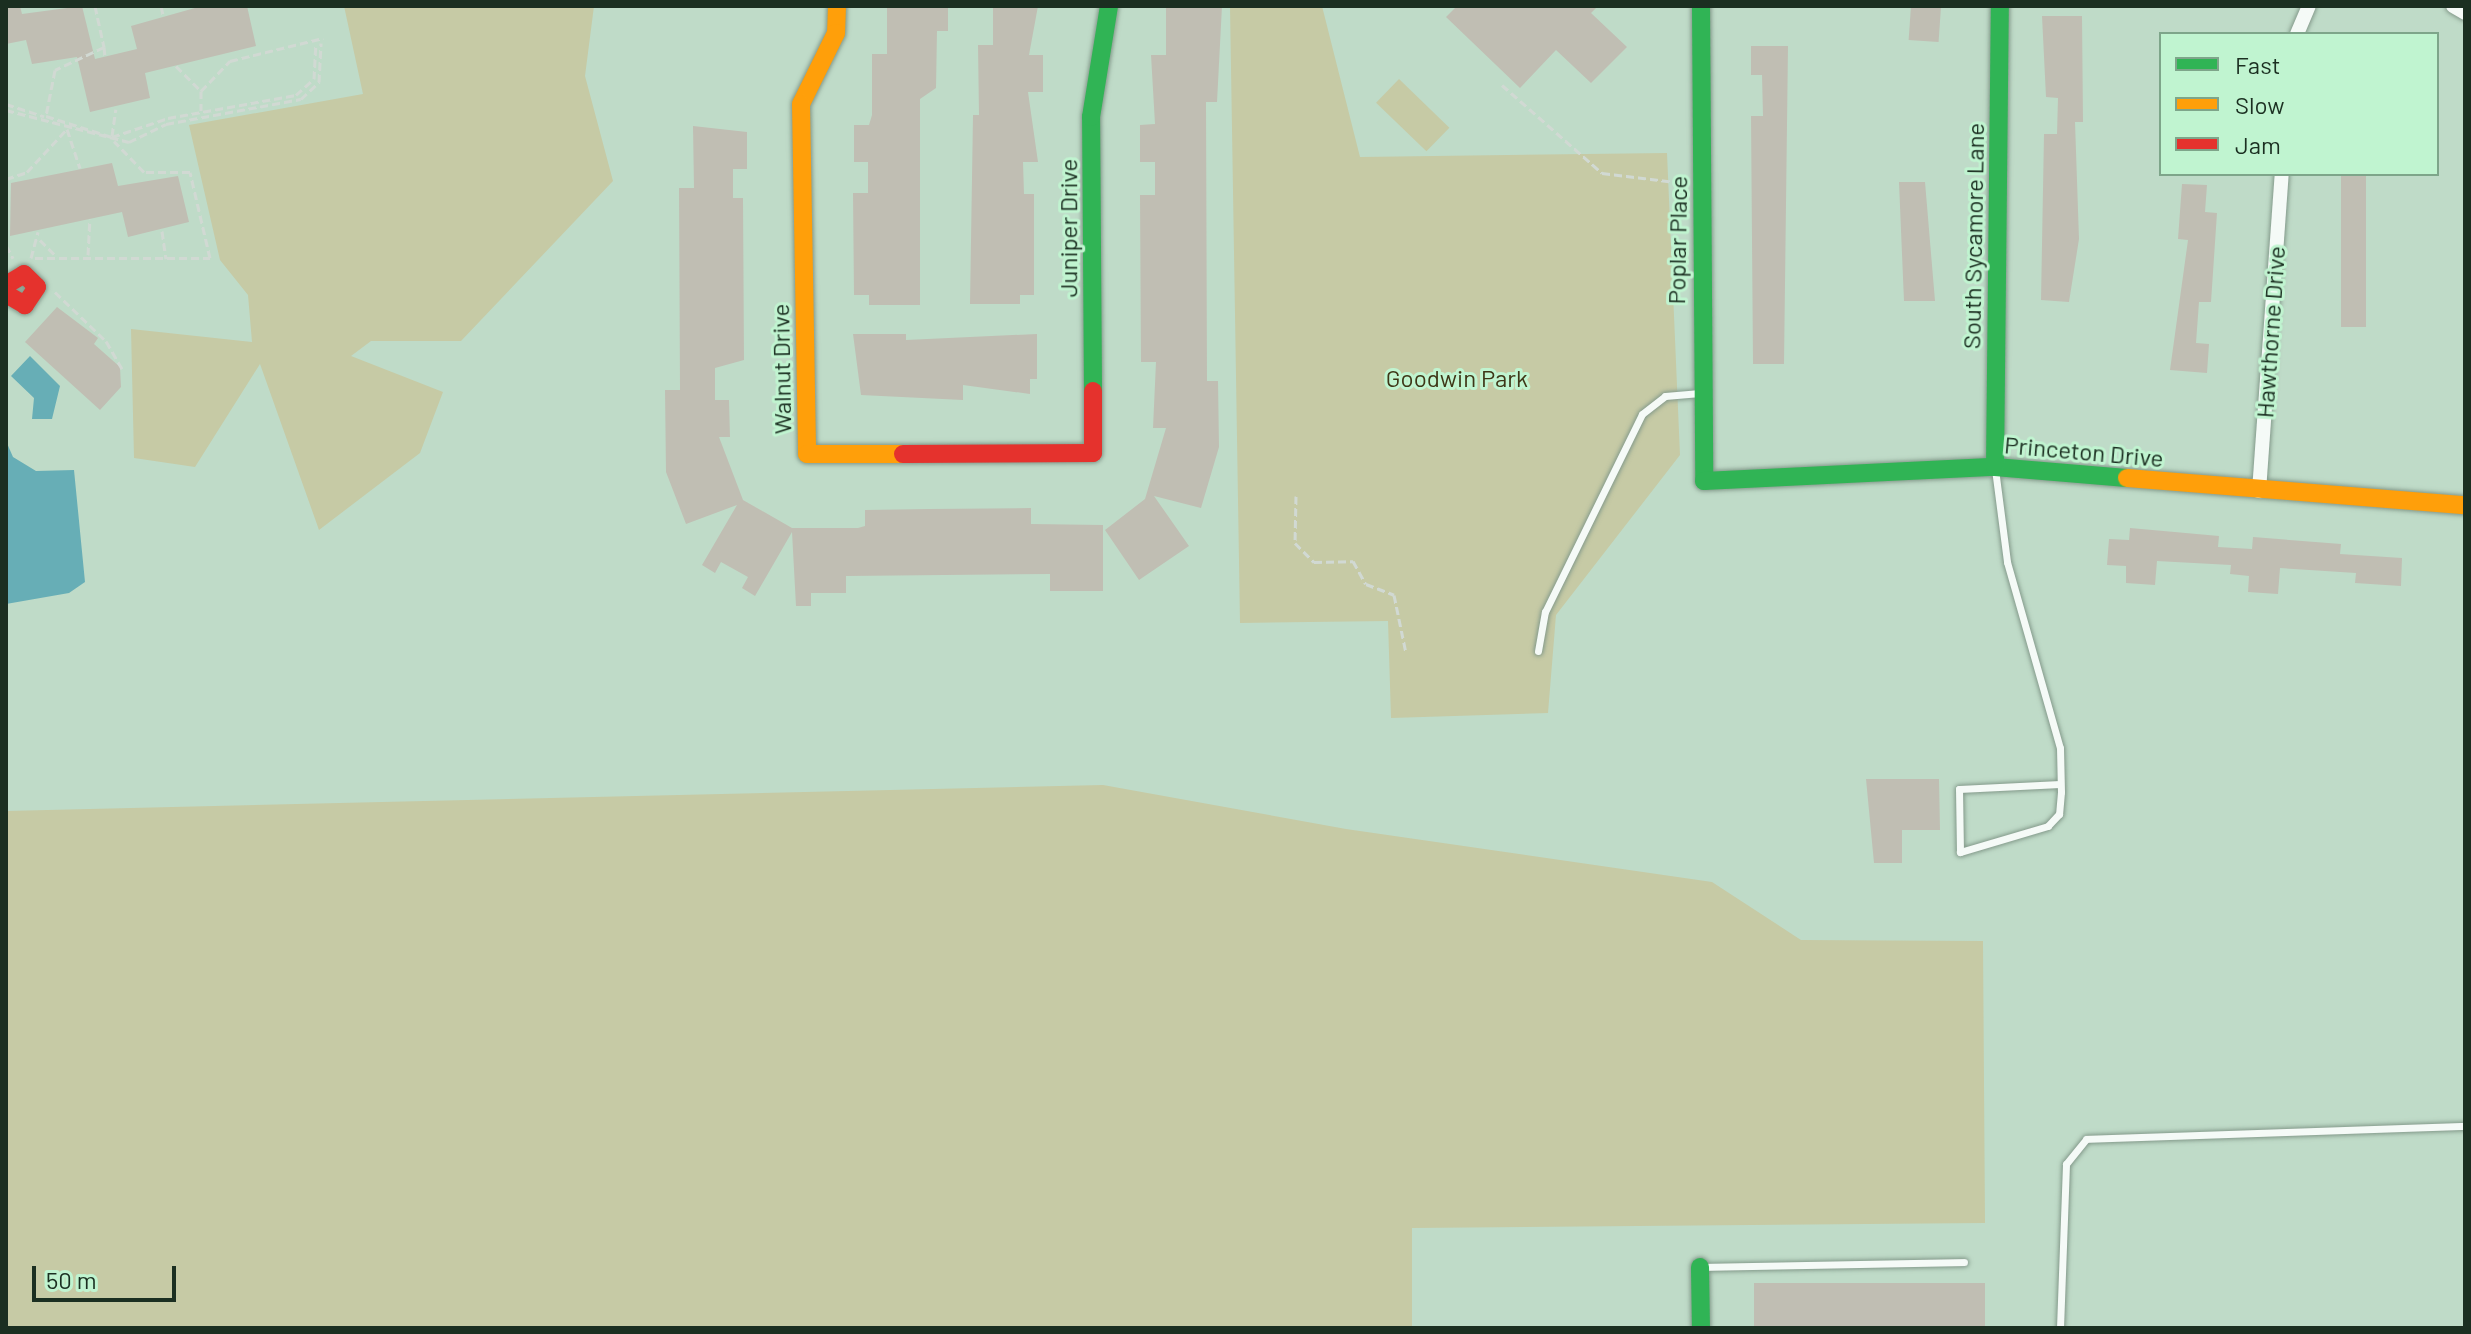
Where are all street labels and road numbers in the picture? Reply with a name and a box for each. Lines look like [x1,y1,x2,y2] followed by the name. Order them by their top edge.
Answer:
[1957,123,1989,349] street label: South Sycamore Lane
[1054,159,1082,297] street label: Juniper Drive
[1661,175,1693,305] street label: Poplar Place
[2250,245,2290,419] street label: Hawthorne Drive
[765,304,797,434] street label: Walnut Drive
[2003,430,2165,472] street label: Princeton Drive

